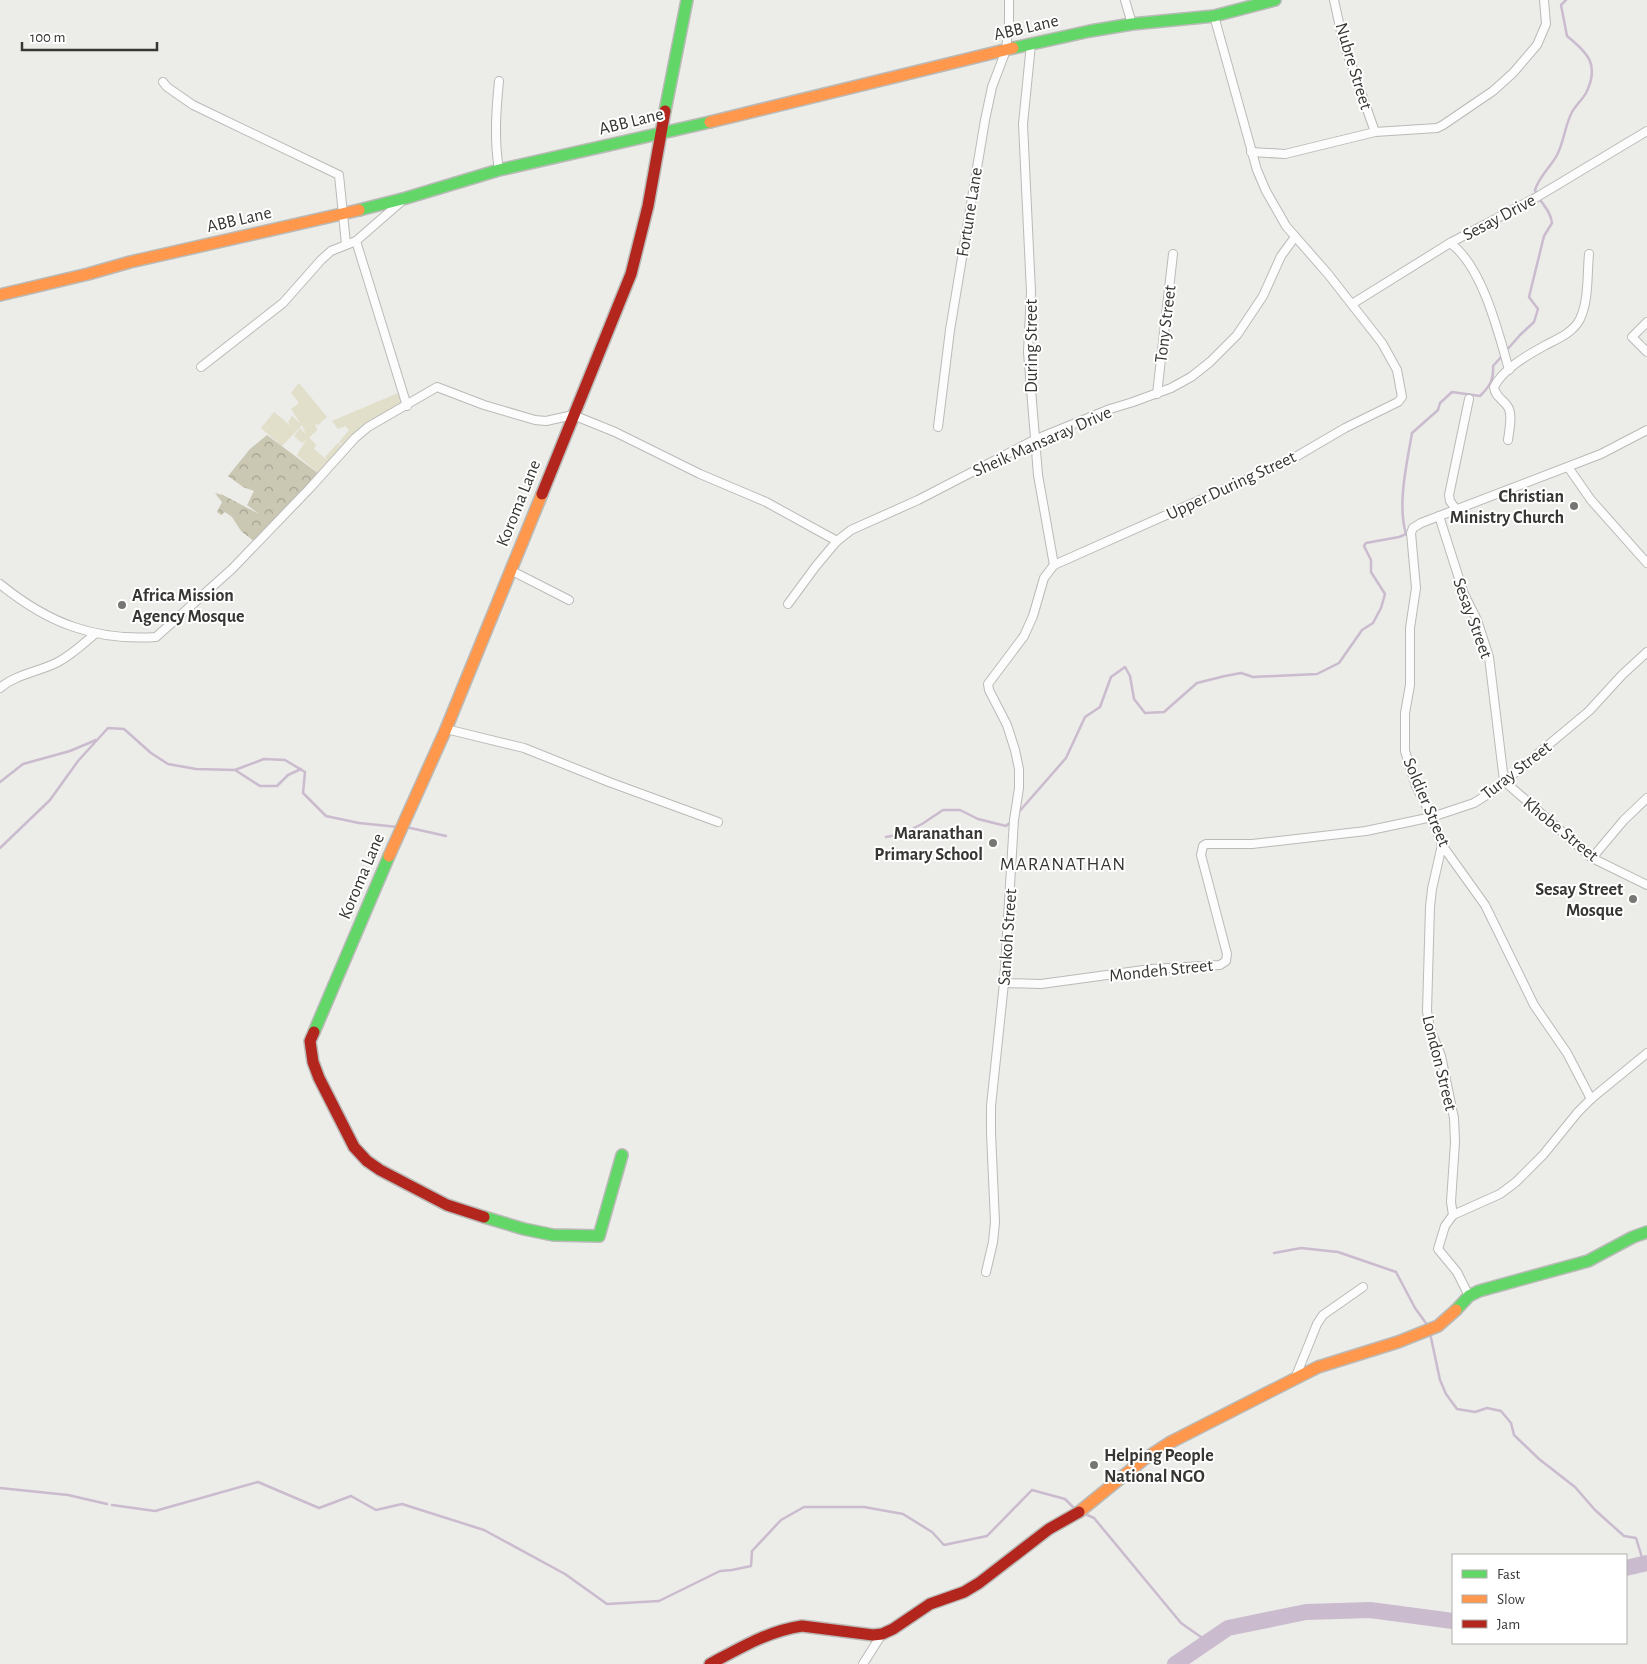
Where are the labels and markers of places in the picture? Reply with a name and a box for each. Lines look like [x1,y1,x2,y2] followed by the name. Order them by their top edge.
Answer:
[1450,488,1564,527] place label: Christian Ministry Church
[1568,500,1580,512] marker: Christian Ministry Church
[132,587,245,626] place label: Africa Mission Agency Mosque
[116,599,128,611] marker: Africa Mission Agency Mosque
[874,825,983,864] place label: Maranathan Primary School
[987,837,999,849] marker: Maranathan Primary School
[1535,881,1623,920] place label: Sesay Street Mosque
[1627,893,1639,905] marker: Sesay Street Mosque
[1104,1447,1214,1486] place label: Helping People National NGO
[1088,1459,1100,1471] marker: Helping People National NGO

